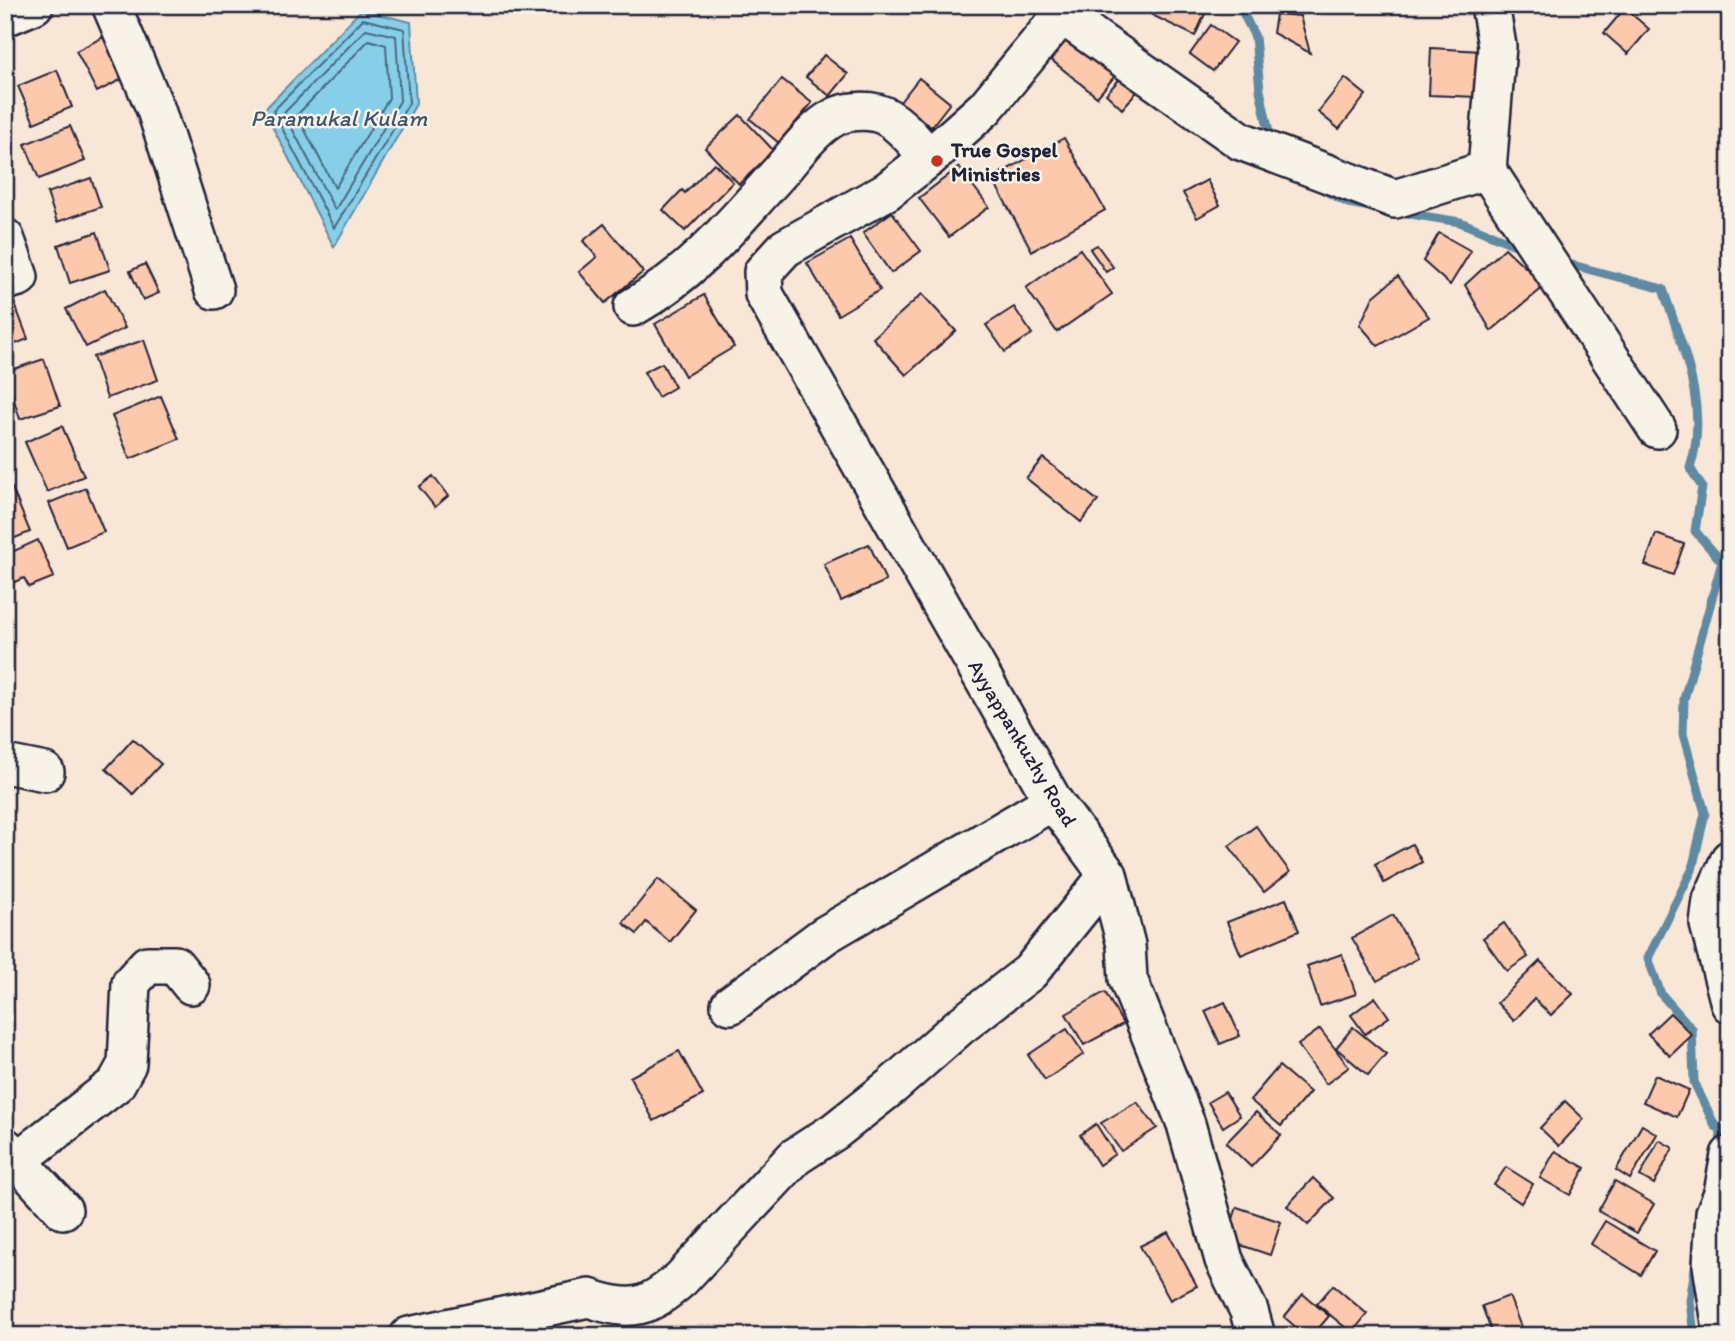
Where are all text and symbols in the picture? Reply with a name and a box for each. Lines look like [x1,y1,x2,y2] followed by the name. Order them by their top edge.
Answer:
[251,104,428,132] water label: Paramukal Kulam
[950,137,1059,186] place label: True Gospel Ministries
[929,153,945,169] marker: True Gospel Ministries
[963,655,1083,831] street label: Ayyappankuzhy Road

